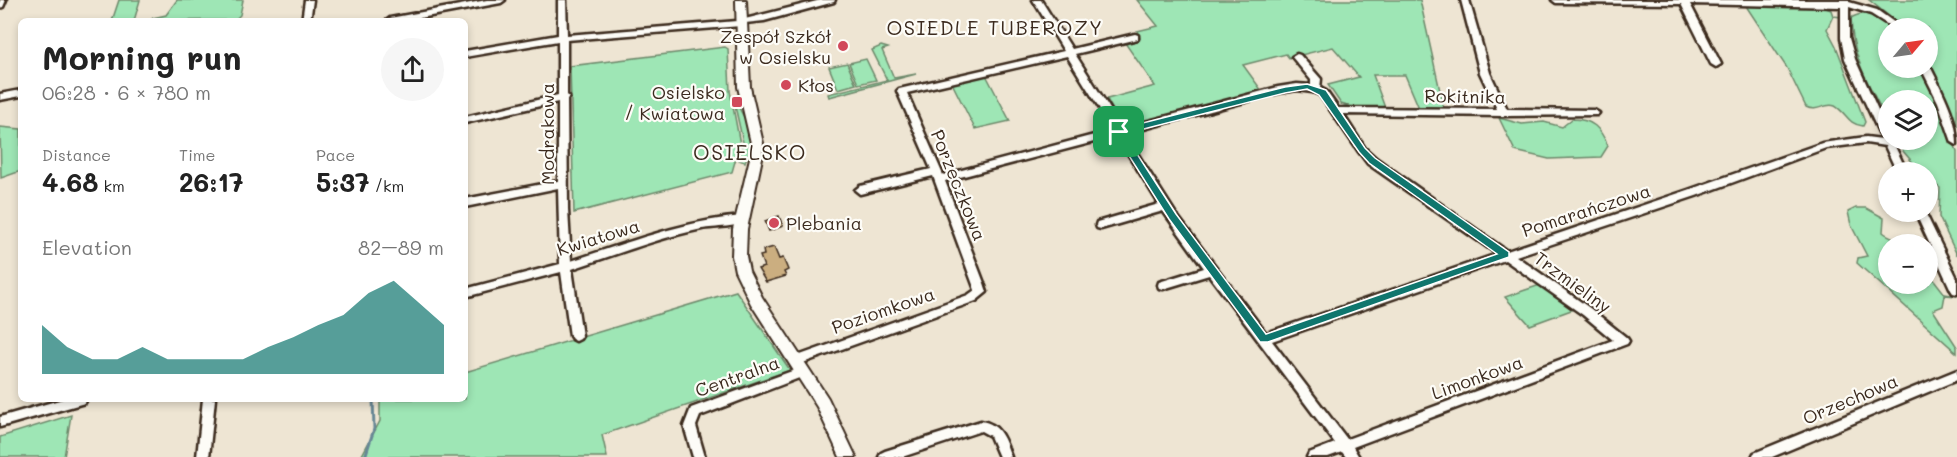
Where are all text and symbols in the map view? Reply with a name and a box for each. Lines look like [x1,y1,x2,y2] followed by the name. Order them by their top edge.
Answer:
[886,14,1104,40] district label: OSIEDLE TUBEROZY
[1878,18,1938,78] north arrow
[1878,18,1938,294] map controls
[720,24,831,69] place label: Zespół Szkół w Osielsku
[42,35,242,78] text: Morning run
[381,38,444,101] button: share
[836,39,850,53] marker: Zespół Szkół w Osielsku
[798,73,834,97] place label: Kłos
[779,78,793,92] marker: Kłos
[42,79,211,105] text: 06:28 · 6 × 780 m
[624,80,725,125] place label: Osielsko / Kwiatowa
[535,83,559,185] street label: Modrakowa
[1424,83,1506,109] street label: Rokitnika
[1878,90,1938,150] button: layers
[730,95,744,109] marker: Osielsko / Kwiatowa
[1093,106,1144,157] pin
[1102,115,1135,148] icon: arrive
[926,126,992,244] street label: Porzeczkowa
[693,138,807,165] district label: OSIELSKO
[42,144,111,165] text: Distance
[179,144,215,165] text: Time
[316,144,355,165] text: Pace
[1878,162,1938,222] button: +
[42,165,98,199] text: 4.68
[179,165,244,199] text: 26:17
[316,165,370,199] text: 5:37
[98,175,125,196] text: km
[370,175,404,196] text: /km
[1519,178,1653,242] street label: Pomarańczowa
[786,211,862,235] place label: Plebania
[554,213,642,261] street label: Kwiatowa
[767,216,781,230] marker: Plebania
[42,234,132,260] text: Elevation
[358,234,444,260] text: 82–89 m
[1878,234,1938,294] button: −
[1530,246,1616,318] street label: Trzmieliny
[828,281,938,339] street label: Poziomkowa
[1428,349,1526,405] street label: Limonkowa
[692,350,782,402] street label: Centralna
[1799,368,1901,430] street label: Orzechowa

